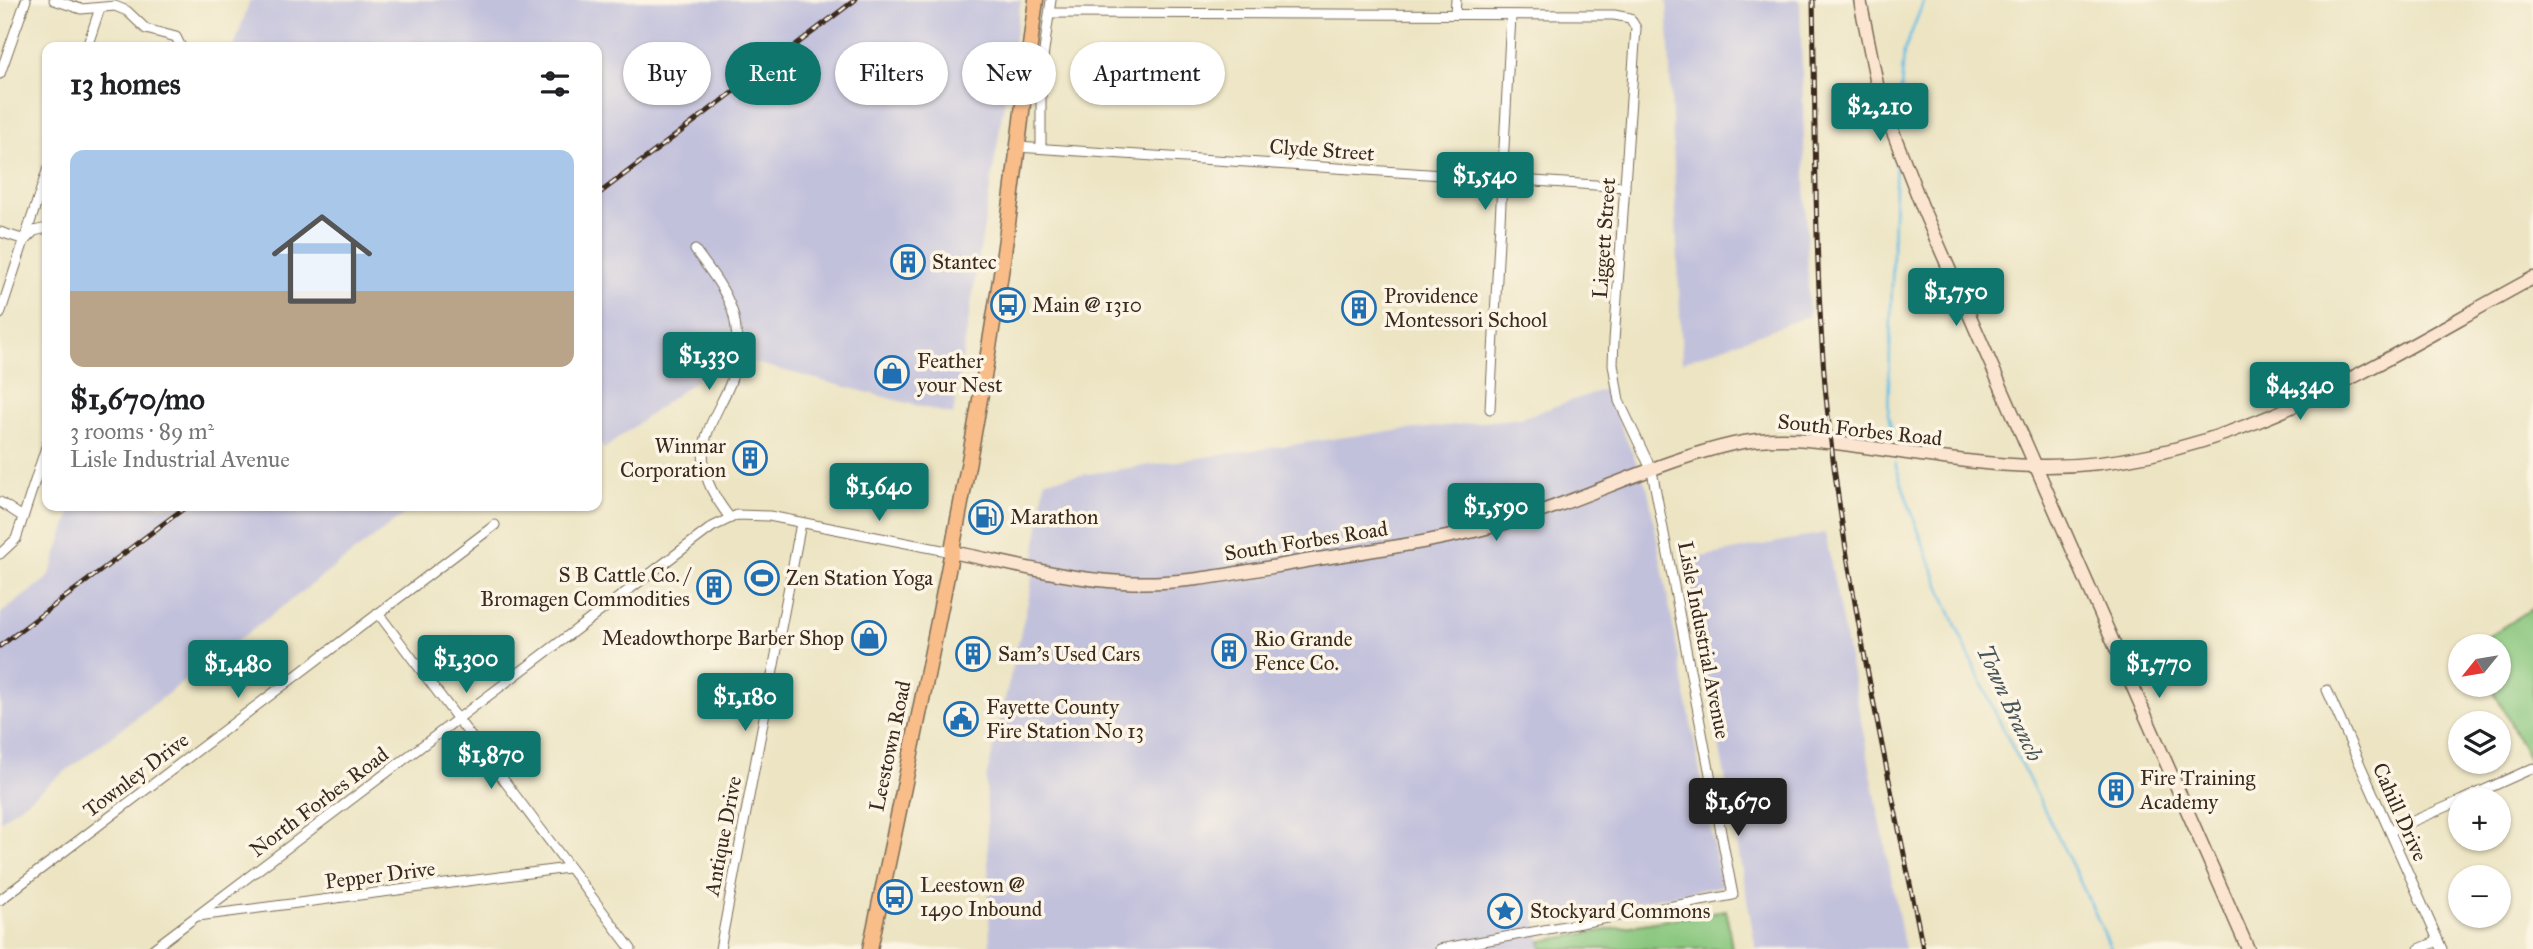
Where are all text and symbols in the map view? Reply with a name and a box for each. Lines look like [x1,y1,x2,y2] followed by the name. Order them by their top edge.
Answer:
[623,42,711,105] chip: Buy
[725,42,821,105] chip: Rent
[835,42,948,105] chip: Filters
[962,42,1056,105] chip: New
[1070,42,1225,105] chip: Apartment
[536,65,574,103] icon: filters
[70,66,181,102] text: 13 homes
[1823,83,1937,143] pin: $2,210
[1847,92,1913,120] text: $2,210
[1269,133,1376,167] street label: Clyde Street
[1428,152,1542,212] pin: $1,540
[1453,161,1517,189] text: $1,540
[1587,176,1621,299] street label: Liggett Street
[259,196,385,322] icon: home
[889,243,927,281] building icon: Stantec
[932,249,997,275] place label: Stantec
[1899,268,2013,328] pin: $1,750
[1924,277,1988,305] text: $1,750
[1384,283,1548,333] place label: Providence Montessori School
[989,286,1027,324] bus stop icon: Main @ 1310
[1340,289,1378,327] building icon: Providence Montessori School
[1032,292,1142,318] place label: Main @ 1310
[652,332,766,392] pin: $1,330
[679,341,739,369] text: $1,330
[917,348,1003,398] place label: Feather your Nest
[873,354,911,392] shop icon: Feather your Nest
[2243,362,2357,422] pin: $4,340
[2266,371,2334,399] text: $4,340
[70,381,205,417] text: $1,670/mo
[1776,408,1944,452] street label: South Forbes Road
[70,417,214,445] text: 3 rooms · 89 m²
[620,433,726,483] place label: Winmar Corporation
[731,439,769,477] building icon: Winmar Corporation
[70,445,290,473] text: Lisle Industrial Avenue
[822,463,936,523] pin: $1,640
[846,472,912,500] text: $1,640
[1439,484,1553,543] pin: $1,590
[1464,492,1528,520] text: $1,590
[967,498,1005,536] fuel station icon: Marathon
[1010,504,1098,530] place label: Marathon
[1222,515,1390,567] street label: South Forbes Road
[1672,539,1736,741] street label: Lisle Industrial Avenue
[743,559,781,597] sports icon: Zen Station Yoga
[480,562,692,612] place label: S B Cattle Co. / Bromagen Commodities
[786,565,933,591] place label: Zen Station Yoga
[695,568,733,606] building icon: S B Cattle Co. / Bromagen Commodities
[850,619,888,657] shop icon: Meadowthorpe Barber Shop
[602,625,844,651] place label: Meadowthorpe Barber Shop
[1254,626,1353,676] place label: Rio Grande Fence Co.
[1210,632,1248,670] building icon: Rio Grande Fence Co.
[2448,634,2511,696] north arrow
[2448,634,2511,928] map controls
[954,635,992,673] building icon: Sam's Used Cars
[409,636,523,695] pin: $1,300
[181,640,295,700] pin: $1,480
[1971,640,2049,766] water label: Town Branch
[2102,640,2216,700] pin: $1,770
[998,641,1140,667] place label: Sam's Used Cars
[434,644,498,672] text: $1,300
[204,649,272,677] text: $1,480
[2126,649,2192,677] text: $1,770
[688,674,802,733] pin: $1,180
[863,678,917,814] street label: Leestown Road
[713,682,777,710] text: $1,180
[986,694,1144,744] place label: Fayette County Fire Station No 13
[942,700,980,738] public building icon: Fayette County Fire Station No 13
[2448,711,2511,774] button: layers
[78,727,194,823] street label: Townley Drive
[434,732,548,791] pin: $1,870
[458,740,524,768] text: $1,870
[244,741,394,863] street label: North Forbes Road
[2367,759,2433,866] street label: Cahill Drive
[2139,765,2255,815] place label: Fire Training Academy
[2097,771,2135,809] building icon: Fire Training Academy
[698,774,747,899] street label: Antique Drive
[1681,778,1795,838] pin: $1,670
[1705,787,1771,815] text: $1,670
[2448,788,2511,851] button: +
[323,855,437,895] street label: Pepper Drive
[2448,865,2511,928] button: −
[920,872,1043,922] place label: Leestown @ 1490 Inbound
[876,878,914,916] bus stop icon: Leestown @ 1490 Inbound
[1486,892,1524,930] place icon: Stockyard Commons
[1530,898,1710,924] place label: Stockyard Commons

